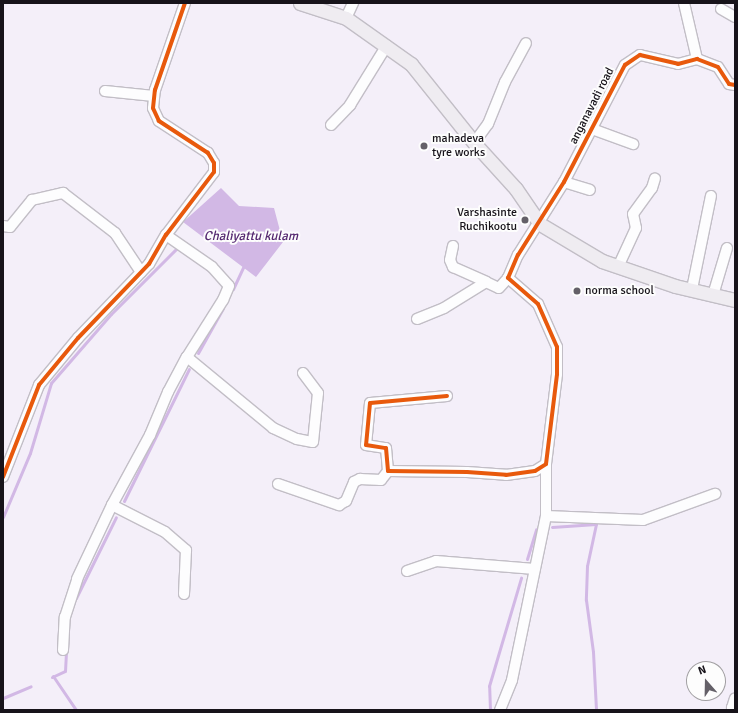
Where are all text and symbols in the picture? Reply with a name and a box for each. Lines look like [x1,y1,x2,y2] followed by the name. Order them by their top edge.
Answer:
[567,65,617,147] street label: anganavadi road
[432,132,485,160] place label: mahadeva tyre works
[419,141,429,151] marker: mahadeva tyre works
[457,206,517,234] place label: Varshasinte Ruchikootu
[520,215,530,225] marker: Varshasinte Ruchikootu
[204,228,298,244] water label: Chaliyattu kulam
[585,284,654,298] place label: norma school
[572,286,582,296] marker: norma school
[686,661,726,701] north arrow
[696,663,708,678] text: N

